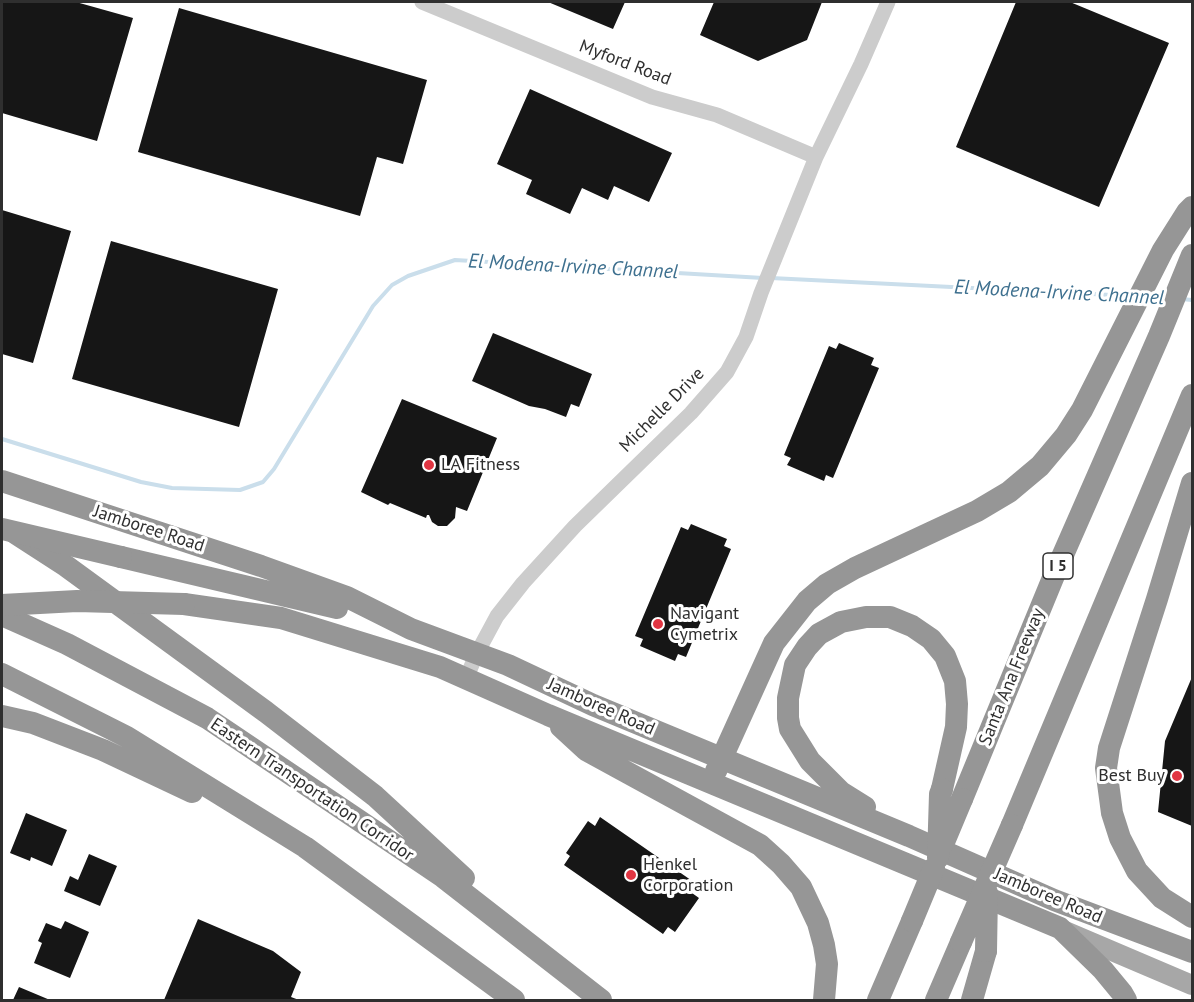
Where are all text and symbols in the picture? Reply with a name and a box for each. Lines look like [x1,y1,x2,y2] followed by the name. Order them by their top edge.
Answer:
[576,36,674,90] street label: Myford Road
[467,250,679,284] water label: El Modena-Irvine Channel
[953,276,1165,310] water label: El Modena-Irvine Channel
[615,363,709,457] street label: Michelle Drive
[441,454,520,476] place label: LA Fitness
[422,458,436,472] marker: LA Fitness
[91,501,207,557] street label: Jamboree Road
[1043,553,1073,579] road number: I 5
[670,603,739,646] place label: Navigant Cymetrix
[975,605,1049,749] street label: Santa Ana Freeway
[651,617,665,631] marker: Navigant Cymetrix
[544,674,658,740] street label: Jamboree Road
[206,714,418,866] street label: Eastern Transportation Corridor
[1098,765,1165,787] place label: Best Buy
[1170,769,1184,783] marker: Best Buy
[643,854,733,896] place label: Henkel Corporation
[991,864,1105,928] street label: Jamboree Road
[624,868,638,882] marker: Henkel Corporation

